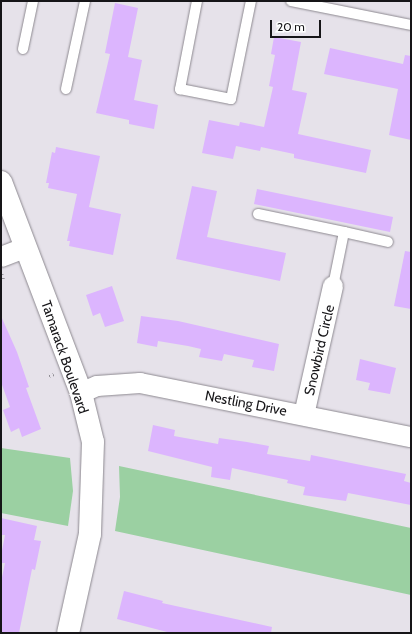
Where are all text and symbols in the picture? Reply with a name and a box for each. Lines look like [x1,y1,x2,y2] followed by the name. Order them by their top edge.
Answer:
[272,12,323,38] scale bar
[277,19,305,34] text: 20 m
[38,298,92,416] street label: Tamarack Boulevard
[300,303,338,397] street label: Snowbird Circle
[204,387,288,419] street label: Nestling Drive

